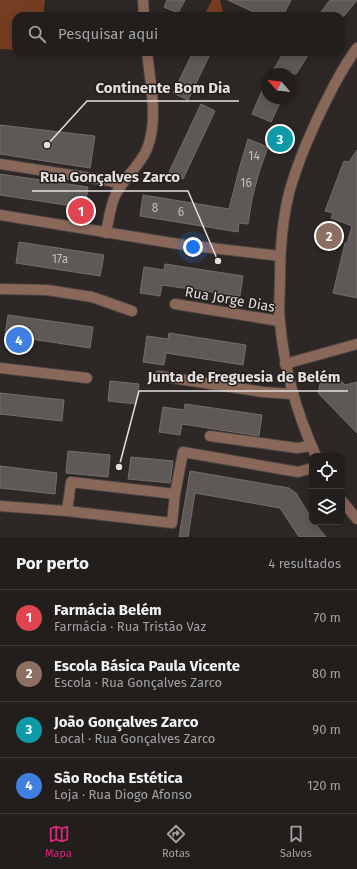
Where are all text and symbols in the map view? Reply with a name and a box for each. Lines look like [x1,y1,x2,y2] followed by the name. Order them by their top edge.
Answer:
[12,12,345,56] search box
[26,23,48,45] icon: search
[58,25,158,43] text: Pesquisar aqui
[261,68,297,104] north arrow
[87,74,239,101] callout: Continente Bom Dia
[95,79,231,97] text: Continente Bom Dia
[267,124,293,154] pin: 3
[248,149,260,163] house number: 14
[32,164,188,191] callout: Rua Gonçalves Zarco
[40,168,180,187] text: Rua Gonçalves Zarco
[240,176,252,190] house number: 16
[68,196,94,226] pin: 1
[152,201,159,215] house number: 8
[178,205,184,219] house number: 6
[316,221,342,251] pin: 2
[183,237,203,257] your location
[52,252,68,266] house number: 17a
[184,283,277,316] street label: Rua Jorge Dias
[6,325,32,355] pin: 4
[139,364,348,391] callout: Junta de Freguesia de Belém
[147,368,340,386] text: Junta de Freguesia de Belém
[309,453,345,525] map controls
[309,453,345,489] button: locate
[309,489,345,525] button: layers
[16,553,89,574] text: Por perto
[268,556,341,571] text: 4 resultados
[54,601,162,619] text: Farmácia Belém
[26,610,32,625] text: 1
[314,610,341,625] text: 70 m
[54,619,206,634] text: Farmácia · Rua Tristão Vaz
[54,657,240,675] text: Escola Básica Paula Vicente
[26,666,32,681] text: 2
[312,666,341,681] text: 80 m
[54,675,222,690] text: Escola · Rua Gonçalves Zarco
[54,713,198,731] text: João Gonçalves Zarco
[26,722,32,737] text: 3
[312,722,341,737] text: 90 m
[54,731,215,746] text: Local · Rua Gonçalves Zarco
[54,769,183,787] text: São Rocha Estética
[25,778,33,793] text: 4
[307,778,341,793] text: 120 m
[54,787,192,802] text: Loja · Rua Diogo Afonso
[45,823,72,860] tab: Mapa
[162,823,190,860] tab: Rotas
[280,823,312,860] tab: Salvos

